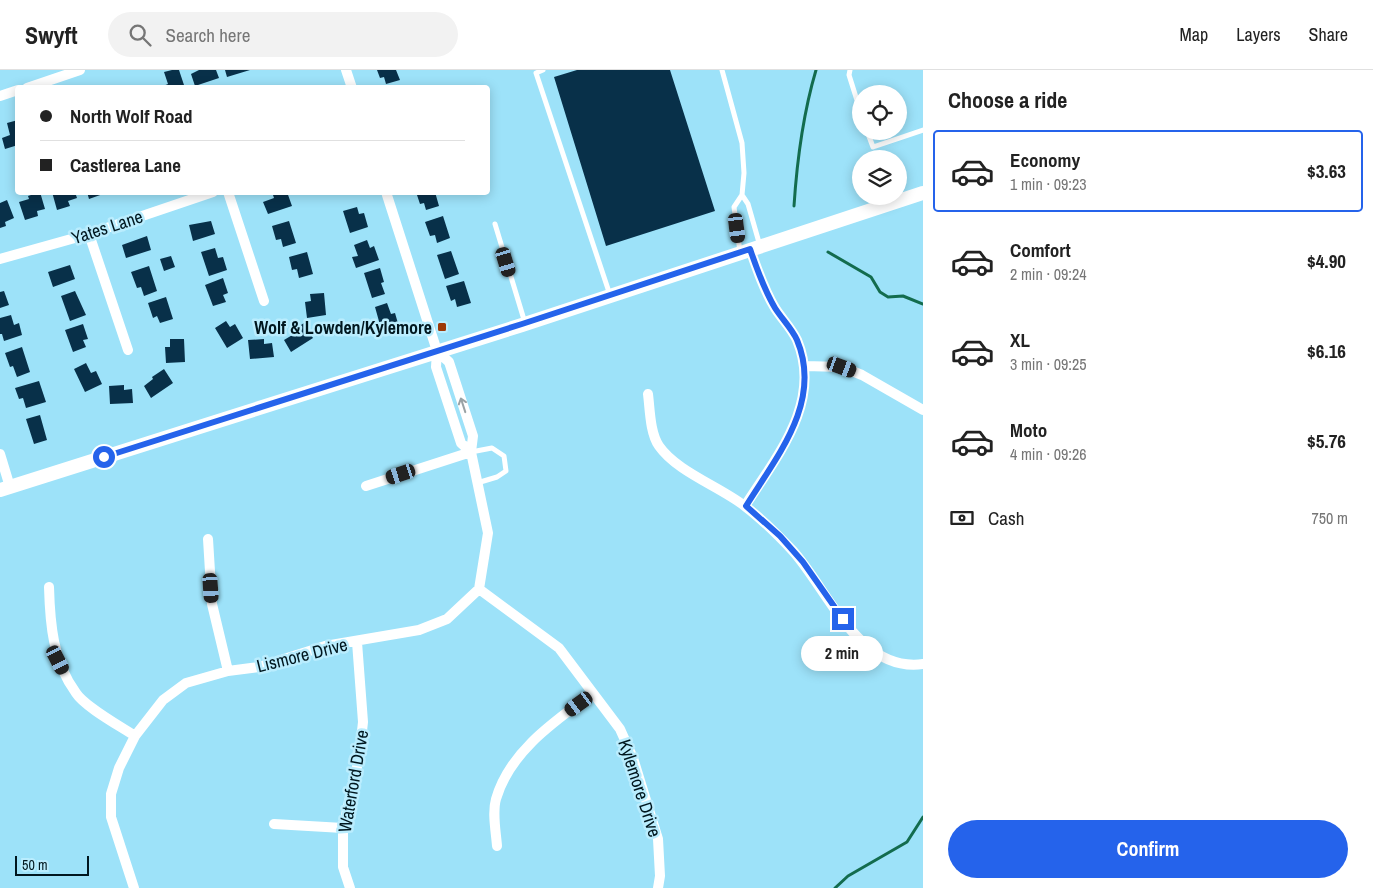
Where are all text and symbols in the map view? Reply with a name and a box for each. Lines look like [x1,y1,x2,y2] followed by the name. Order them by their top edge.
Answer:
[108,12,458,57] search box
[25,19,78,51] text: Swyft
[126,21,154,49] icon: search
[166,22,250,48] text: Search here
[1180,22,1208,47] text: Map
[1236,22,1281,47] text: Layers
[1309,22,1348,47] text: Share
[852,85,907,205] map controls
[852,85,907,140] button: locate
[948,85,1067,115] text: Choose a ride
[70,103,193,129] text: North Wolf Road
[1010,147,1080,173] text: Economy
[950,149,995,194] icon: car
[852,150,907,205] button: layers
[70,152,181,178] text: Castlerea Lane
[1307,158,1346,184] text: $3.63
[1010,173,1087,195] text: 1 min · 09:23
[68,204,146,250] street label: Yates Lane
[727,212,746,244] car
[1010,237,1071,263] text: Comfort
[950,239,995,284] icon: car
[494,245,517,279] car
[1307,248,1346,274] text: $4.90
[1010,263,1087,285] text: 2 min · 09:24
[254,315,432,340] place label: Wolf & Lowden/Kylemore
[436,321,448,333] marker: Wolf & Lowden/Kylemore
[1010,327,1030,353] text: XL
[950,329,995,374] icon: car
[1307,338,1346,364] text: $6.16
[1010,353,1087,375] text: 3 min · 09:25
[825,355,858,379] car
[457,397,467,413] one-way arrow
[1010,417,1047,443] text: Moto
[950,419,995,464] icon: car
[1307,428,1346,454] text: $5.76
[1010,443,1087,465] text: 4 min · 09:26
[93,446,115,468] route start
[384,462,417,486] car
[948,504,976,532] icon: cash
[988,505,1024,531] text: Cash
[1312,507,1348,529] text: 750 m
[202,573,219,603] car
[832,608,854,630] route end
[254,632,350,678] street label: Lismore Drive
[802,636,884,672] callout: 2 min
[825,642,859,664] text: 2 min
[44,643,71,677] car
[562,689,595,719] car
[332,728,374,834] street label: Waterford Drive
[612,736,668,840] street label: Kylemore Drive
[948,820,1348,878] button: Confirm
[15,853,89,876] scale bar
[22,856,48,874] text: 50 m

